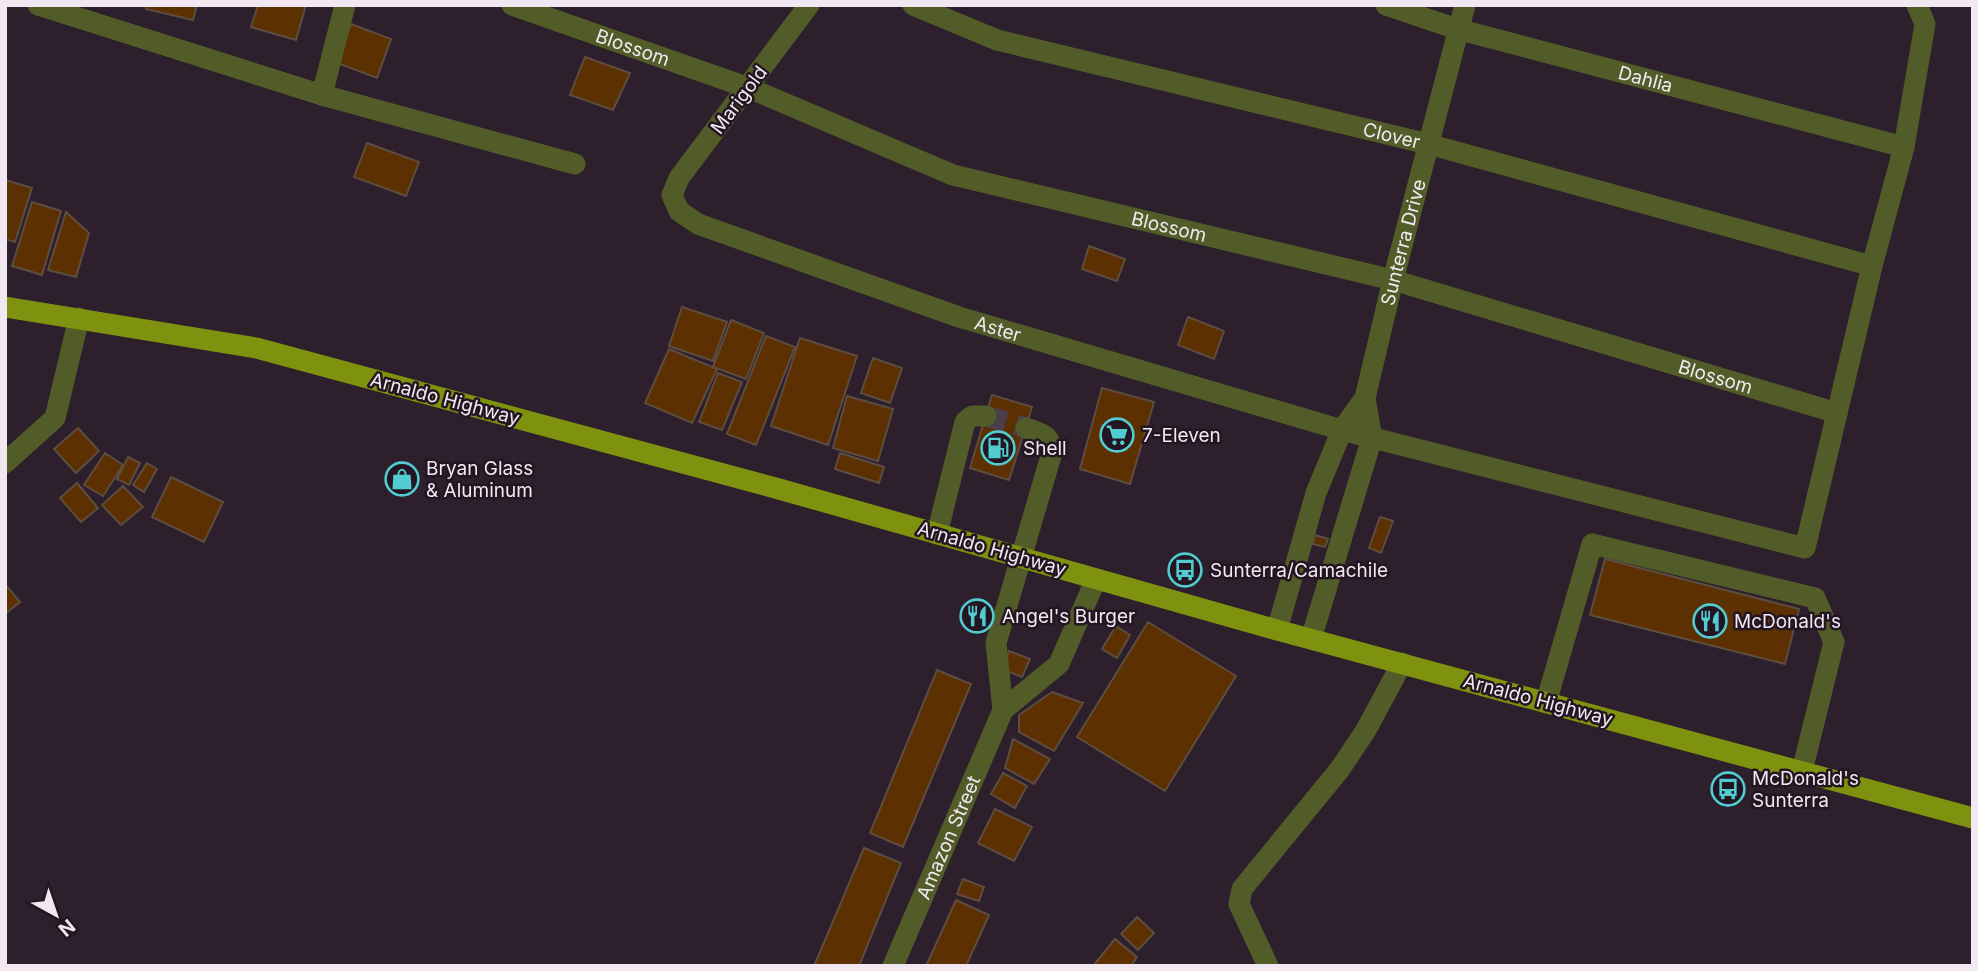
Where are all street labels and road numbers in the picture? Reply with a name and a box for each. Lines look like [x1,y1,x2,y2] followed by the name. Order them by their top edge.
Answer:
[593,24,673,71] street label: Blossom
[706,61,772,139] street label: Marigold
[1616,61,1675,97] street label: Dahlia
[1361,117,1423,153] street label: Clover
[1376,177,1430,308] street label: Sunterra Drive
[1129,206,1209,247] street label: Blossom
[972,311,1024,346] street label: Aster
[1676,355,1756,399] street label: Blossom
[368,368,522,430] street label: Arnaldo Highway
[915,517,1069,581] street label: Arnaldo Highway
[1461,669,1615,731] street label: Arnaldo Highway
[912,772,985,903] street label: Amazon Street

